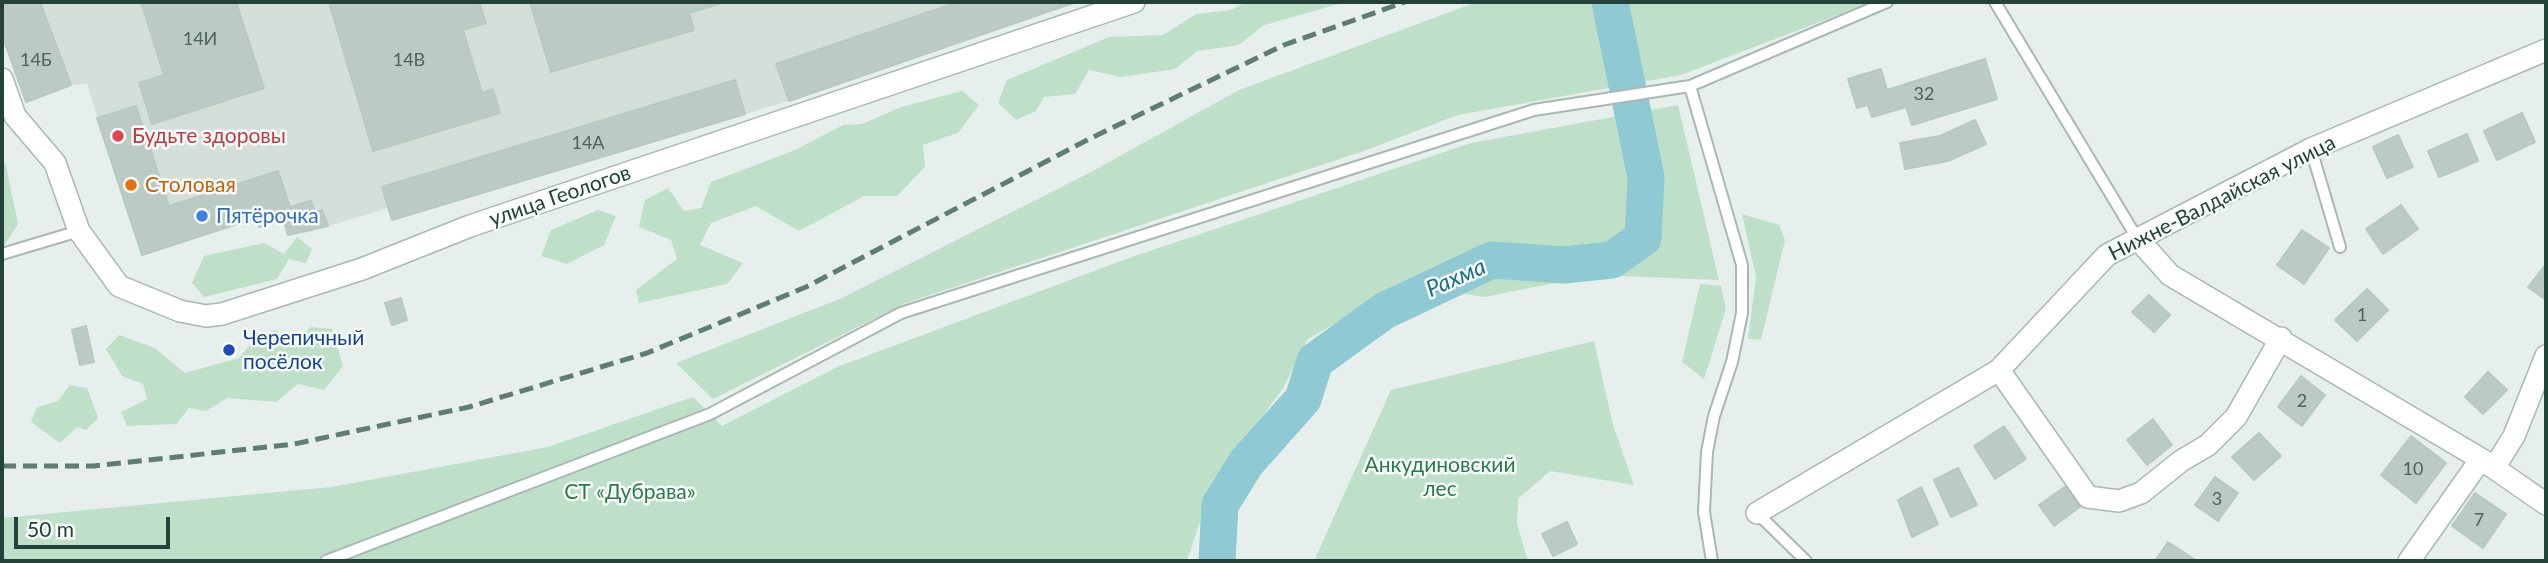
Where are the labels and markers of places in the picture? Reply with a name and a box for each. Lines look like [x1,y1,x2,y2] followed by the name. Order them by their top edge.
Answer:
[132,123,286,149] place label: Будьте здоровы
[110,128,126,144] marker: Будьте здоровы
[145,172,236,198] place label: Столовая
[123,177,139,193] marker: Столовая
[216,203,319,229] place label: Пятёрочка
[194,208,210,224] marker: Пятёрочка
[243,325,364,375] place label: Черепичный посёлок
[221,342,237,358] marker: Черепичный посёлок

